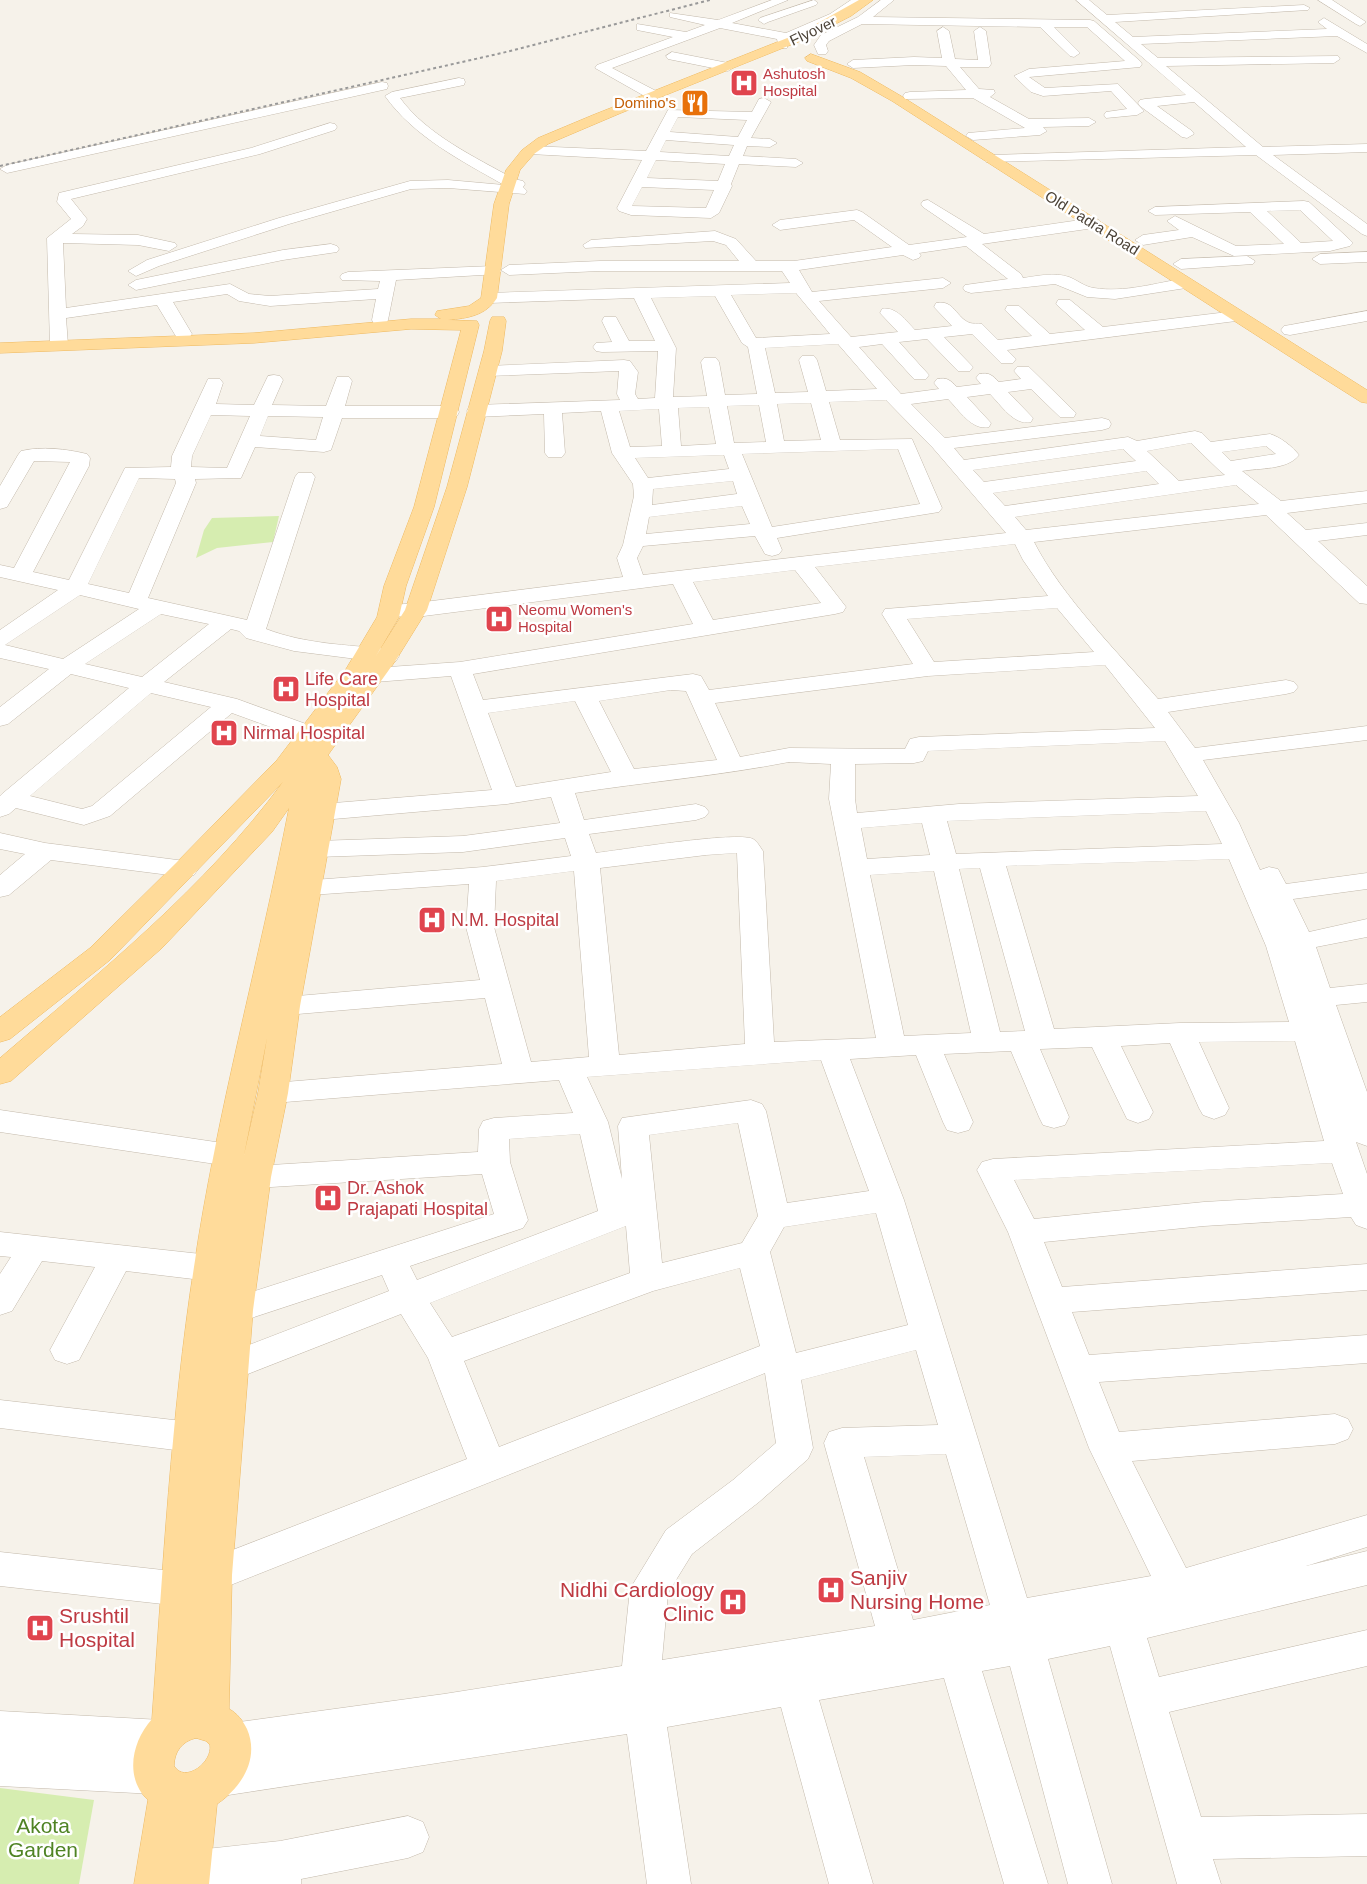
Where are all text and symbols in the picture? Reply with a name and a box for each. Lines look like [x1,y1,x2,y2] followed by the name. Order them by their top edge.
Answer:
[787,12,839,49] street label: Flyover
[763,65,826,99] place label: Ashutosh Hospital
[729,68,759,98] hospital icon: Ashutosh Hospital
[680,88,710,118] restaurant icon: Domino's
[614,94,676,111] place label: Domino's
[1042,187,1142,258] street label: Old Padra Road
[518,601,632,635] place label: Neomu Women's Hospital
[484,604,514,634] hospital icon: Neomu Women's Hospital
[305,669,378,710] place label: Life Care Hospital
[271,674,301,704] hospital icon: Life Care Hospital
[209,718,239,748] hospital icon: Nirmal Hospital
[243,723,365,743] place label: Nirmal Hospital
[417,905,447,935] hospital icon: N.M. Hospital
[451,910,559,930] place label: N.M. Hospital
[347,1178,488,1219] place label: Dr. Ashok Prajapati Hospital
[313,1183,343,1213] hospital icon: Dr. Ashok Prajapati Hospital
[850,1566,984,1613] place label: Sanjiv Nursing Home
[816,1575,846,1605] hospital icon: Sanjiv Nursing Home
[560,1578,714,1625] place label: Nidhi Cardiology Clinic
[718,1587,748,1617] hospital icon: Nidhi Cardiology Clinic
[59,1604,135,1651] place label: Srushtil Hospital
[25,1613,55,1643] hospital icon: Srushtil Hospital
[8,1814,78,1861] park label: Akota Garden

